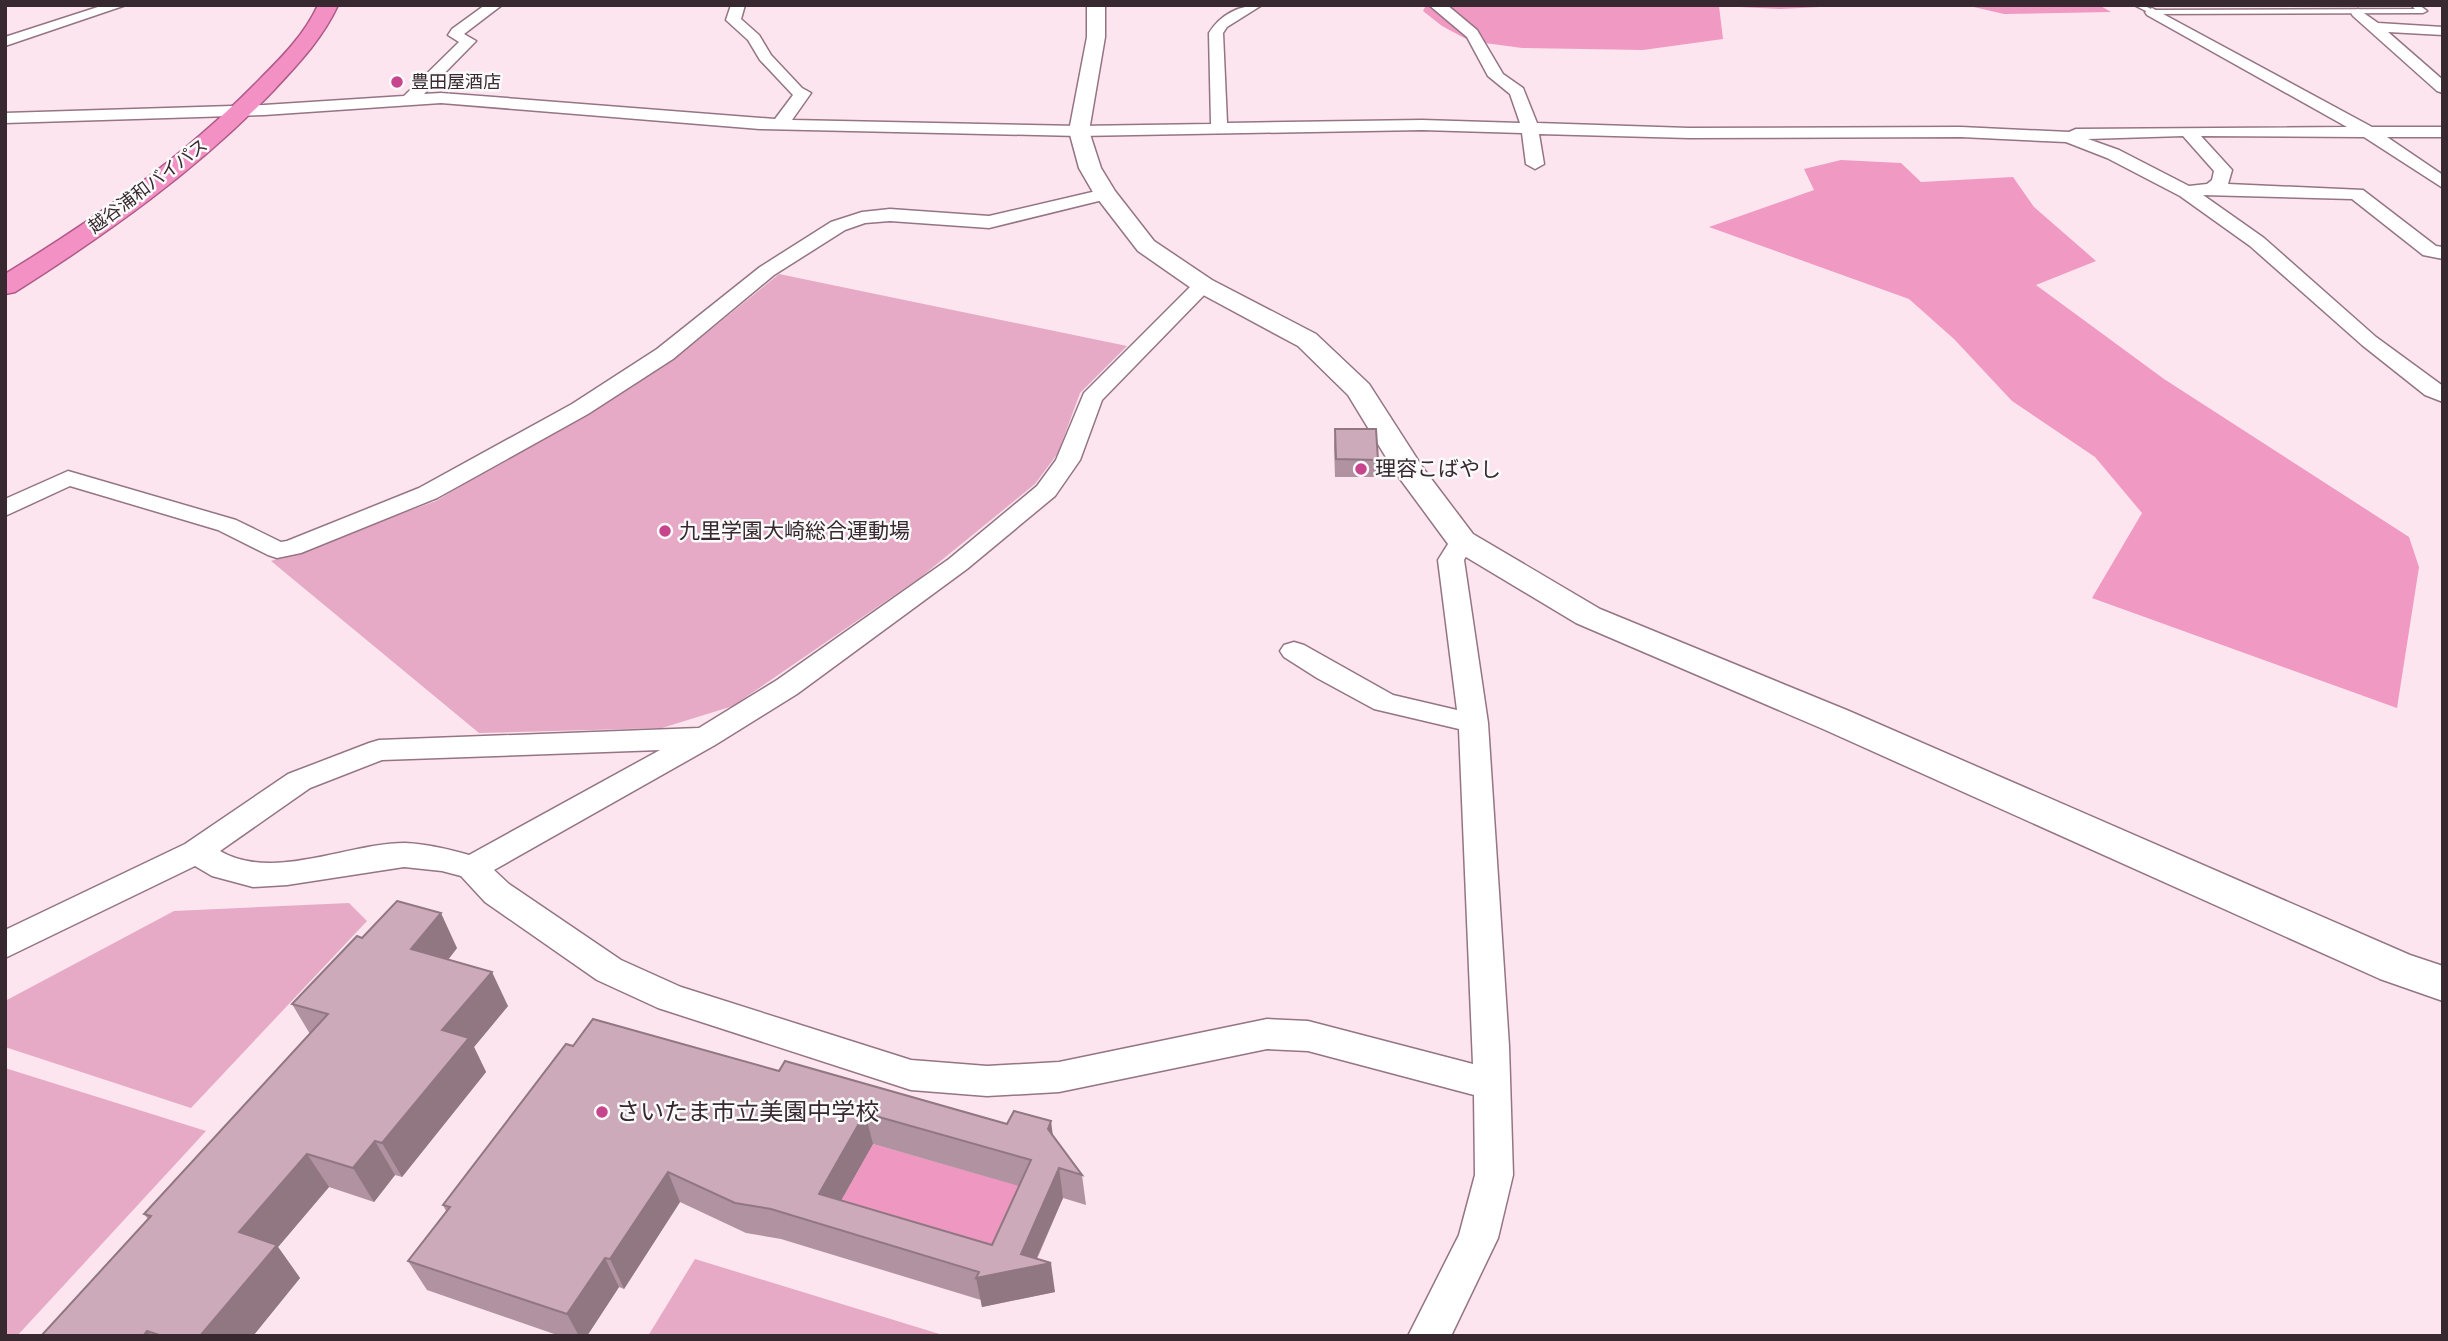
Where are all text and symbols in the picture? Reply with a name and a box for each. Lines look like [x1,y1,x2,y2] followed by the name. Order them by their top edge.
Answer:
[411,70,501,93] place label: 豊田屋酒店
[389,74,405,90] marker: 豊田屋酒店
[83,133,212,238] street label: 越谷浦和バイパス
[1375,455,1501,482] place label: 理容こばやし
[1353,461,1369,477] marker: 理容こばやし
[679,517,910,544] place label: 九里学園大崎総合運動場
[657,523,673,539] marker: 九里学園大崎総合運動場
[616,1096,879,1127] place label: さいたま市立美園中学校
[594,1104,610,1120] marker: さいたま市立美園中学校

